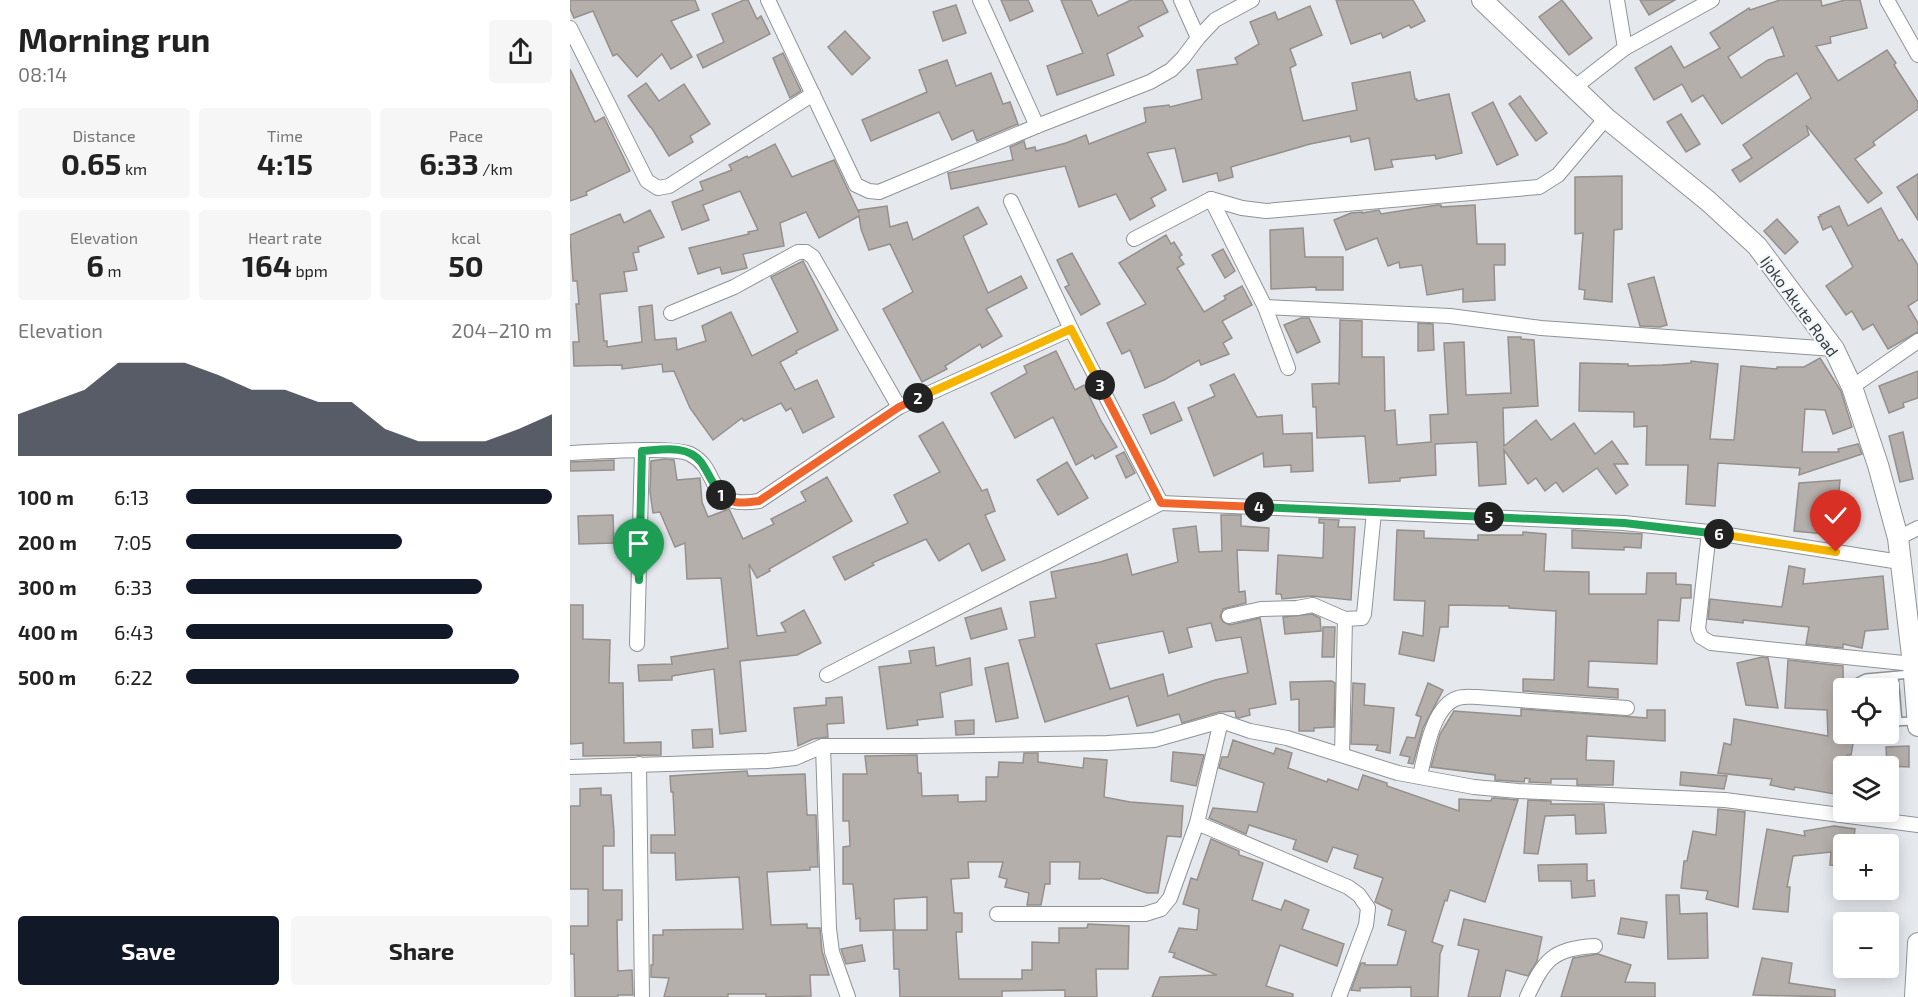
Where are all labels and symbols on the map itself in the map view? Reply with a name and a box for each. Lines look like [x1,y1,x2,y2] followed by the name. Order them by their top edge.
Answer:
[1756,252,1843,361] street label: Ijoko Akute Road
[1085,370,1115,400] pin: 3
[903,383,933,413] pin: 2
[706,480,736,510] pin: 1
[1810,490,1861,552] pin
[1244,492,1274,522] pin: 4
[1474,502,1504,532] pin: 5
[613,518,664,580] pin
[1704,519,1734,549] pin: 6

